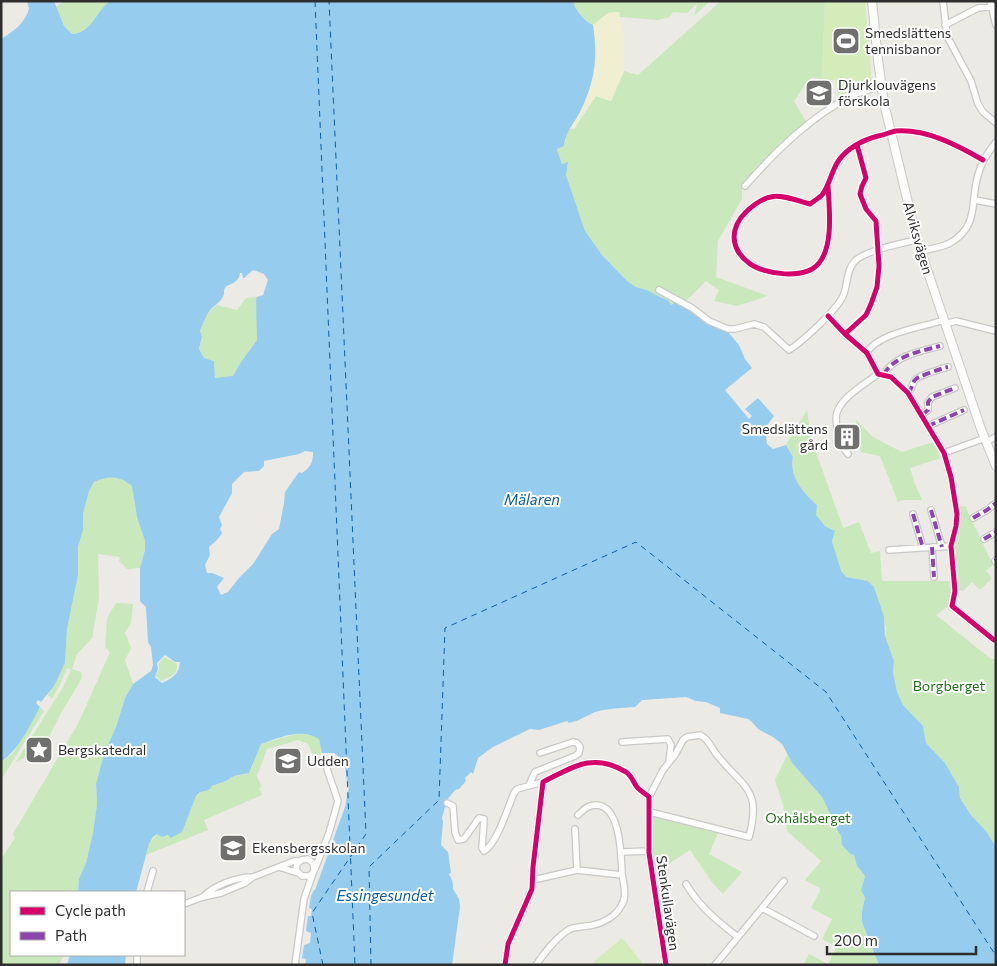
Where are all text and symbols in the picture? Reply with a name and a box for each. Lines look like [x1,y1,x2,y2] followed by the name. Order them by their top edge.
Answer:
[865,24,951,57] place label: Smedslättens tennisbanor
[831,26,861,56] sports icon: Smedslättens tennisbanor
[838,76,936,109] place label: Djurklouvägens förskola
[804,78,834,108] school or university icon: Djurklouvägens förskola
[900,199,937,276] street label: Alviksvägen
[742,420,828,453] place label: Smedslättens gård
[832,422,862,452] building icon: Smedslättens gård
[504,490,560,508] water label: Mälaren
[913,677,985,694] park label: Borgberget
[24,735,54,765] place icon: Bergskatedral
[58,741,146,758] place label: Bergskatedral
[273,746,303,776] school or university icon: Udden
[307,752,349,769] place label: Udden
[765,809,851,826] park label: Oxhålsberget
[218,833,248,863] school or university icon: Ekensbergsskolan
[252,839,365,856] place label: Ekensbergsskolan
[653,854,684,952] street label: Stenkullavägen
[336,886,434,904] water label: Essingesundet
[10,891,185,956] legend
[55,901,126,919] text: Cycle path
[827,924,976,956] scale bar
[55,926,87,944] text: Path
[834,931,878,949] text: 200 m

